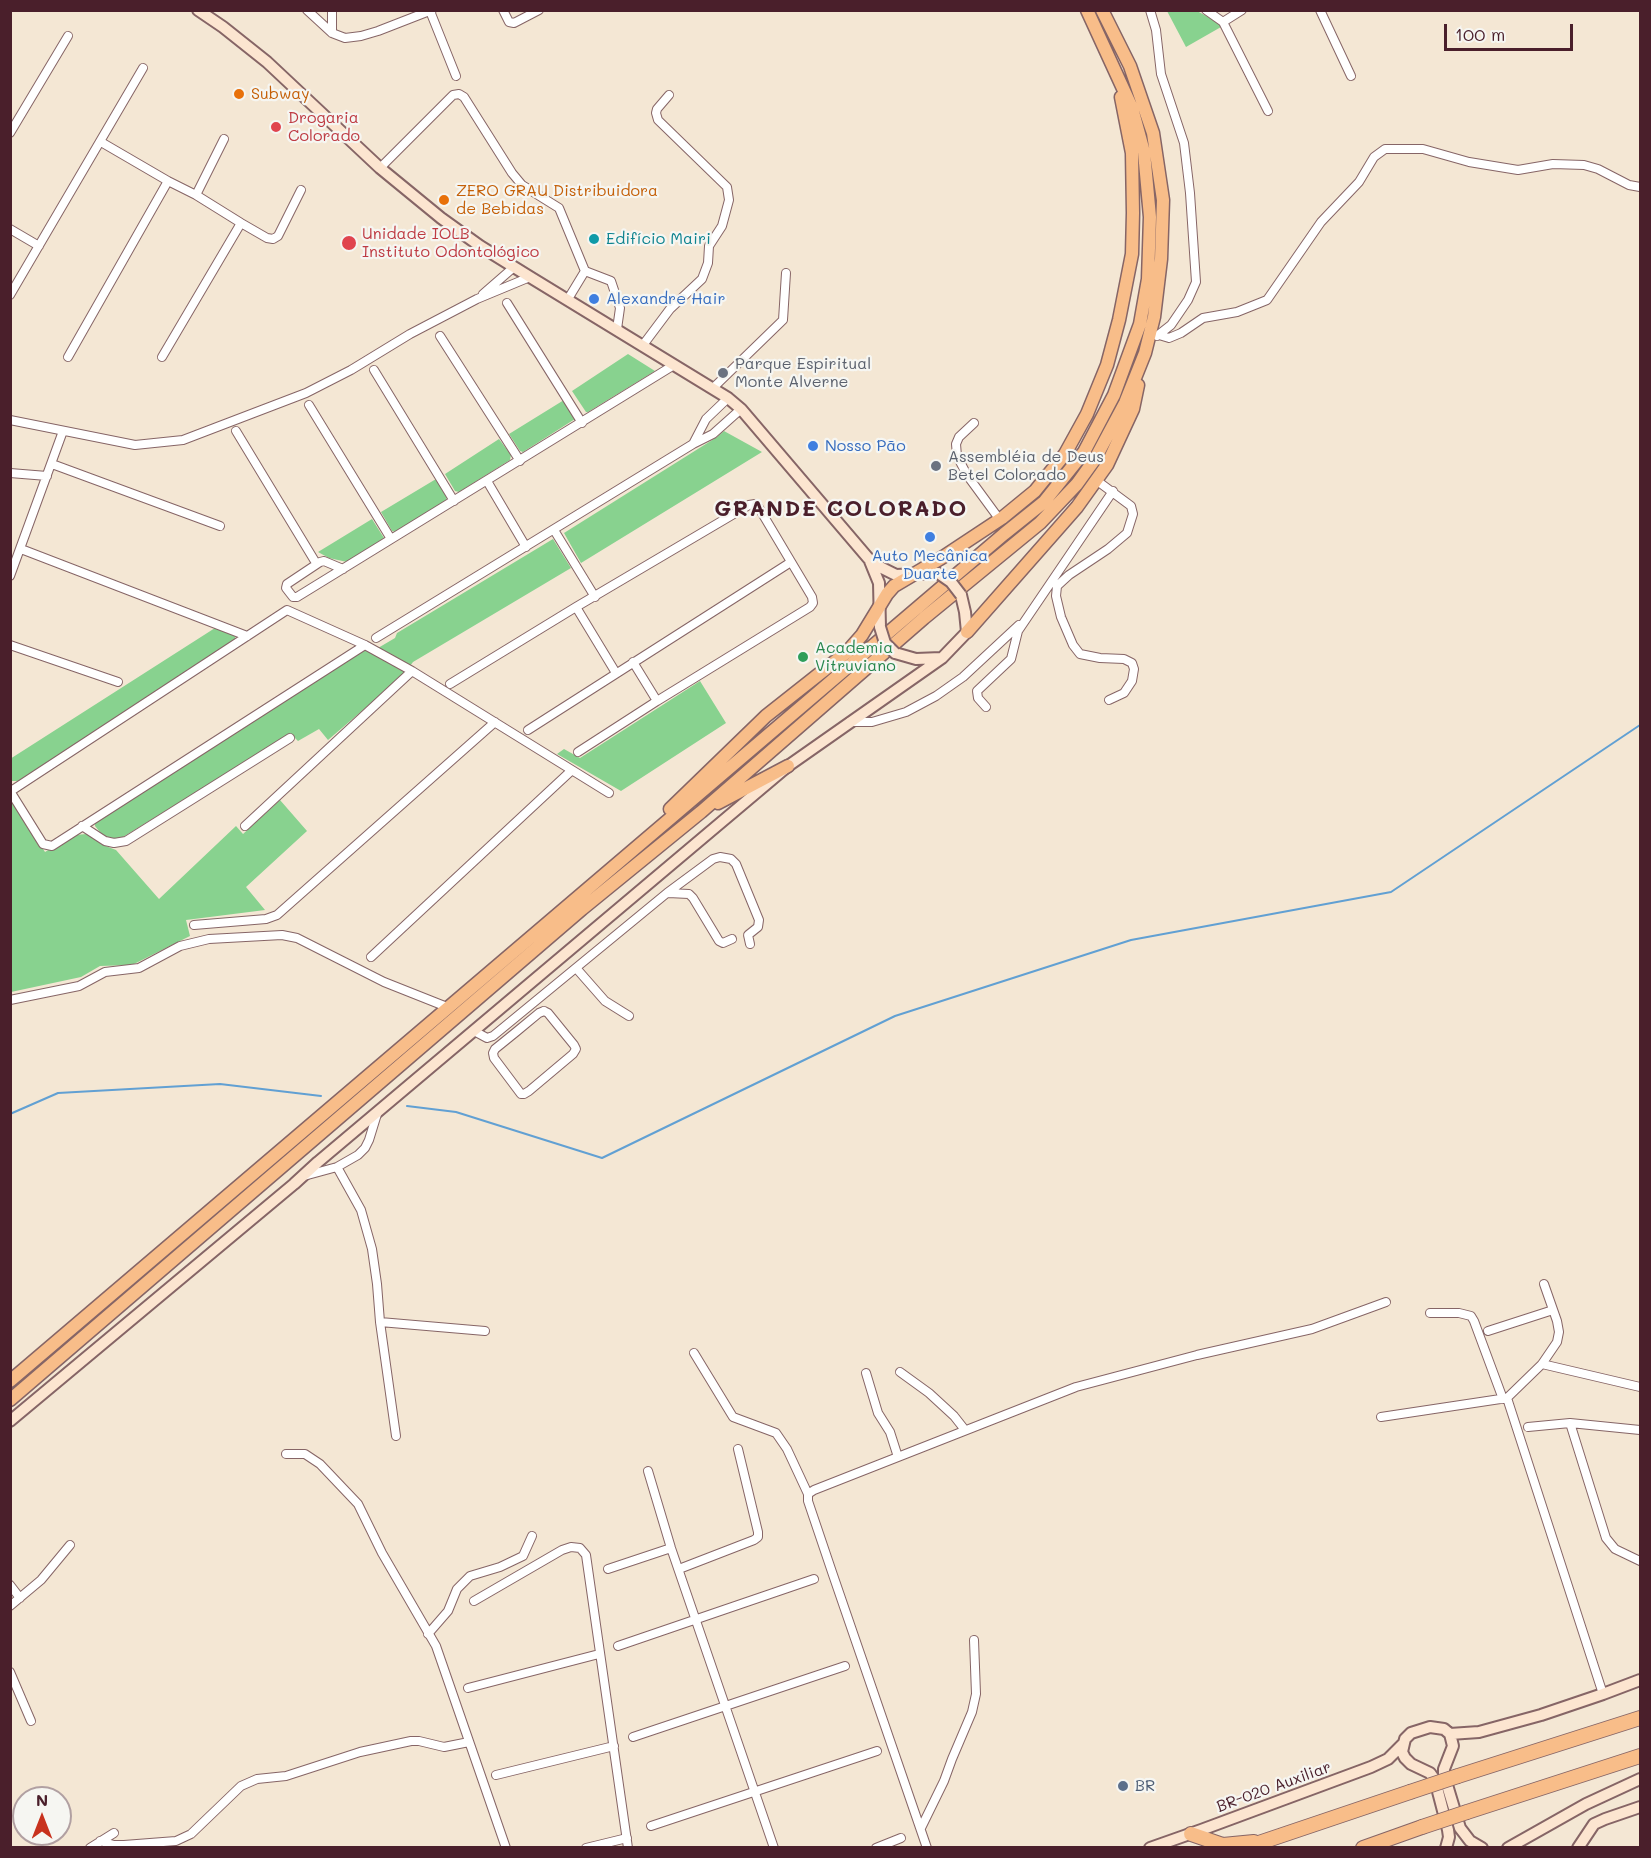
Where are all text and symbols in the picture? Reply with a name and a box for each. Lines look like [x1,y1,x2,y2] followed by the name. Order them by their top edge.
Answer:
[1447,12,1576,50] scale bar
[1455,22,1505,46] text: 100 m
[251,84,310,104] place label: Subway
[232,87,246,101] marker: Subway
[288,108,360,146] place label: Drogaria Colorado
[269,120,283,134] marker: Drogaria Colorado
[456,181,658,219] place label: ZERO GRAU Distribuidora de Bebidas
[437,193,451,207] marker: ZERO GRAU Distribuidora de Bebidas
[362,224,539,262] place label: Unidade IOLB Instituto Odontológico
[606,229,711,249] place label: Edifício Mairi
[587,232,601,246] marker: Edifício Mairi
[340,234,358,252] marker: Unidade IOLB Instituto Odontológico
[606,289,725,309] place label: Alexandre Hair
[587,292,601,306] marker: Alexandre Hair
[735,354,871,392] place label: Parque Espiritual Monte Alverne
[716,366,730,380] marker: Parque Espiritual Monte Alverne
[825,436,906,456] place label: Nosso Pão
[806,439,820,453] marker: Nosso Pão
[948,447,1104,485] place label: Assembléia de Deus Betel Colorado
[929,459,943,473] marker: Assembléia de Deus Betel Colorado
[714,496,968,522] district label: GRANDE COLORADO
[923,530,937,544] marker: Auto Mecânica Duarte
[872,546,988,584] place label: Auto Mecânica Duarte
[815,638,896,676] place label: Academia Vitruviano
[796,650,810,664] marker: Academia Vitruviano
[1214,1757,1334,1817] street label: BR-020 Auxiliar
[1135,1776,1155,1796] place label: BR
[1116,1779,1130,1793] marker: BR
[12,1786,72,1846] north arrow
[36,1789,48,1810] text: N

